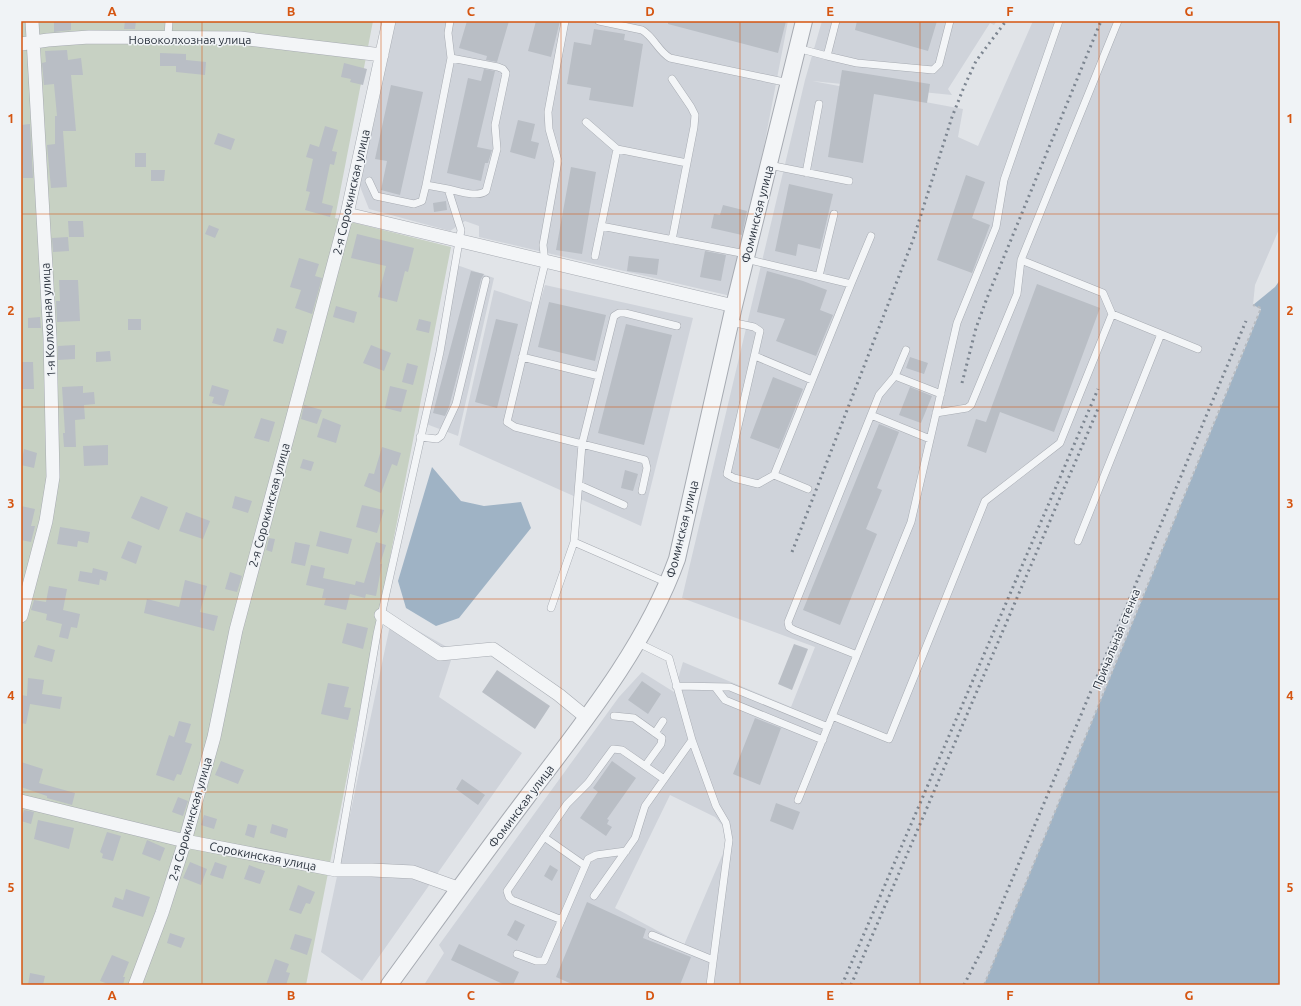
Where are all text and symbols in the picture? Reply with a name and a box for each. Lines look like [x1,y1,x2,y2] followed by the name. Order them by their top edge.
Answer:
[107,4,117,18] text: A
[287,4,296,18] text: B
[467,4,476,18] text: C
[645,4,655,18] text: D
[826,4,834,18] text: E
[1006,4,1014,18] text: F
[1185,4,1194,18] text: G
[129,33,251,46] street label: Новоколхозная улица
[7,111,15,125] text: 1
[1286,111,1294,125] text: 1
[330,128,372,256] street label: 2-я Сорокинская улица
[739,164,775,264] street label: Фоминская улица
[39,262,57,378] street label: 1-я Колхозная улица
[7,303,15,317] text: 2
[1286,303,1294,317] text: 2
[246,441,292,569] street label: 2-я Сорокинская улица
[664,479,700,579] street label: Фоминская улица
[7,496,15,510] text: 3
[1286,496,1294,510] text: 3
[1090,587,1142,691] street label: Причальная стенка
[7,688,15,702] text: 4
[1286,688,1294,702] text: 4
[166,756,214,882] street label: 2-я Сорокинская улица
[486,762,556,850] street label: Фоминская улица
[208,839,318,873] street label: Сорокинская улица
[7,880,15,894] text: 5
[1286,880,1294,894] text: 5
[107,988,117,1002] text: A
[287,988,296,1002] text: B
[467,988,476,1002] text: C
[645,988,655,1002] text: D
[826,988,834,1002] text: E
[1006,988,1014,1002] text: F
[1185,988,1194,1002] text: G

